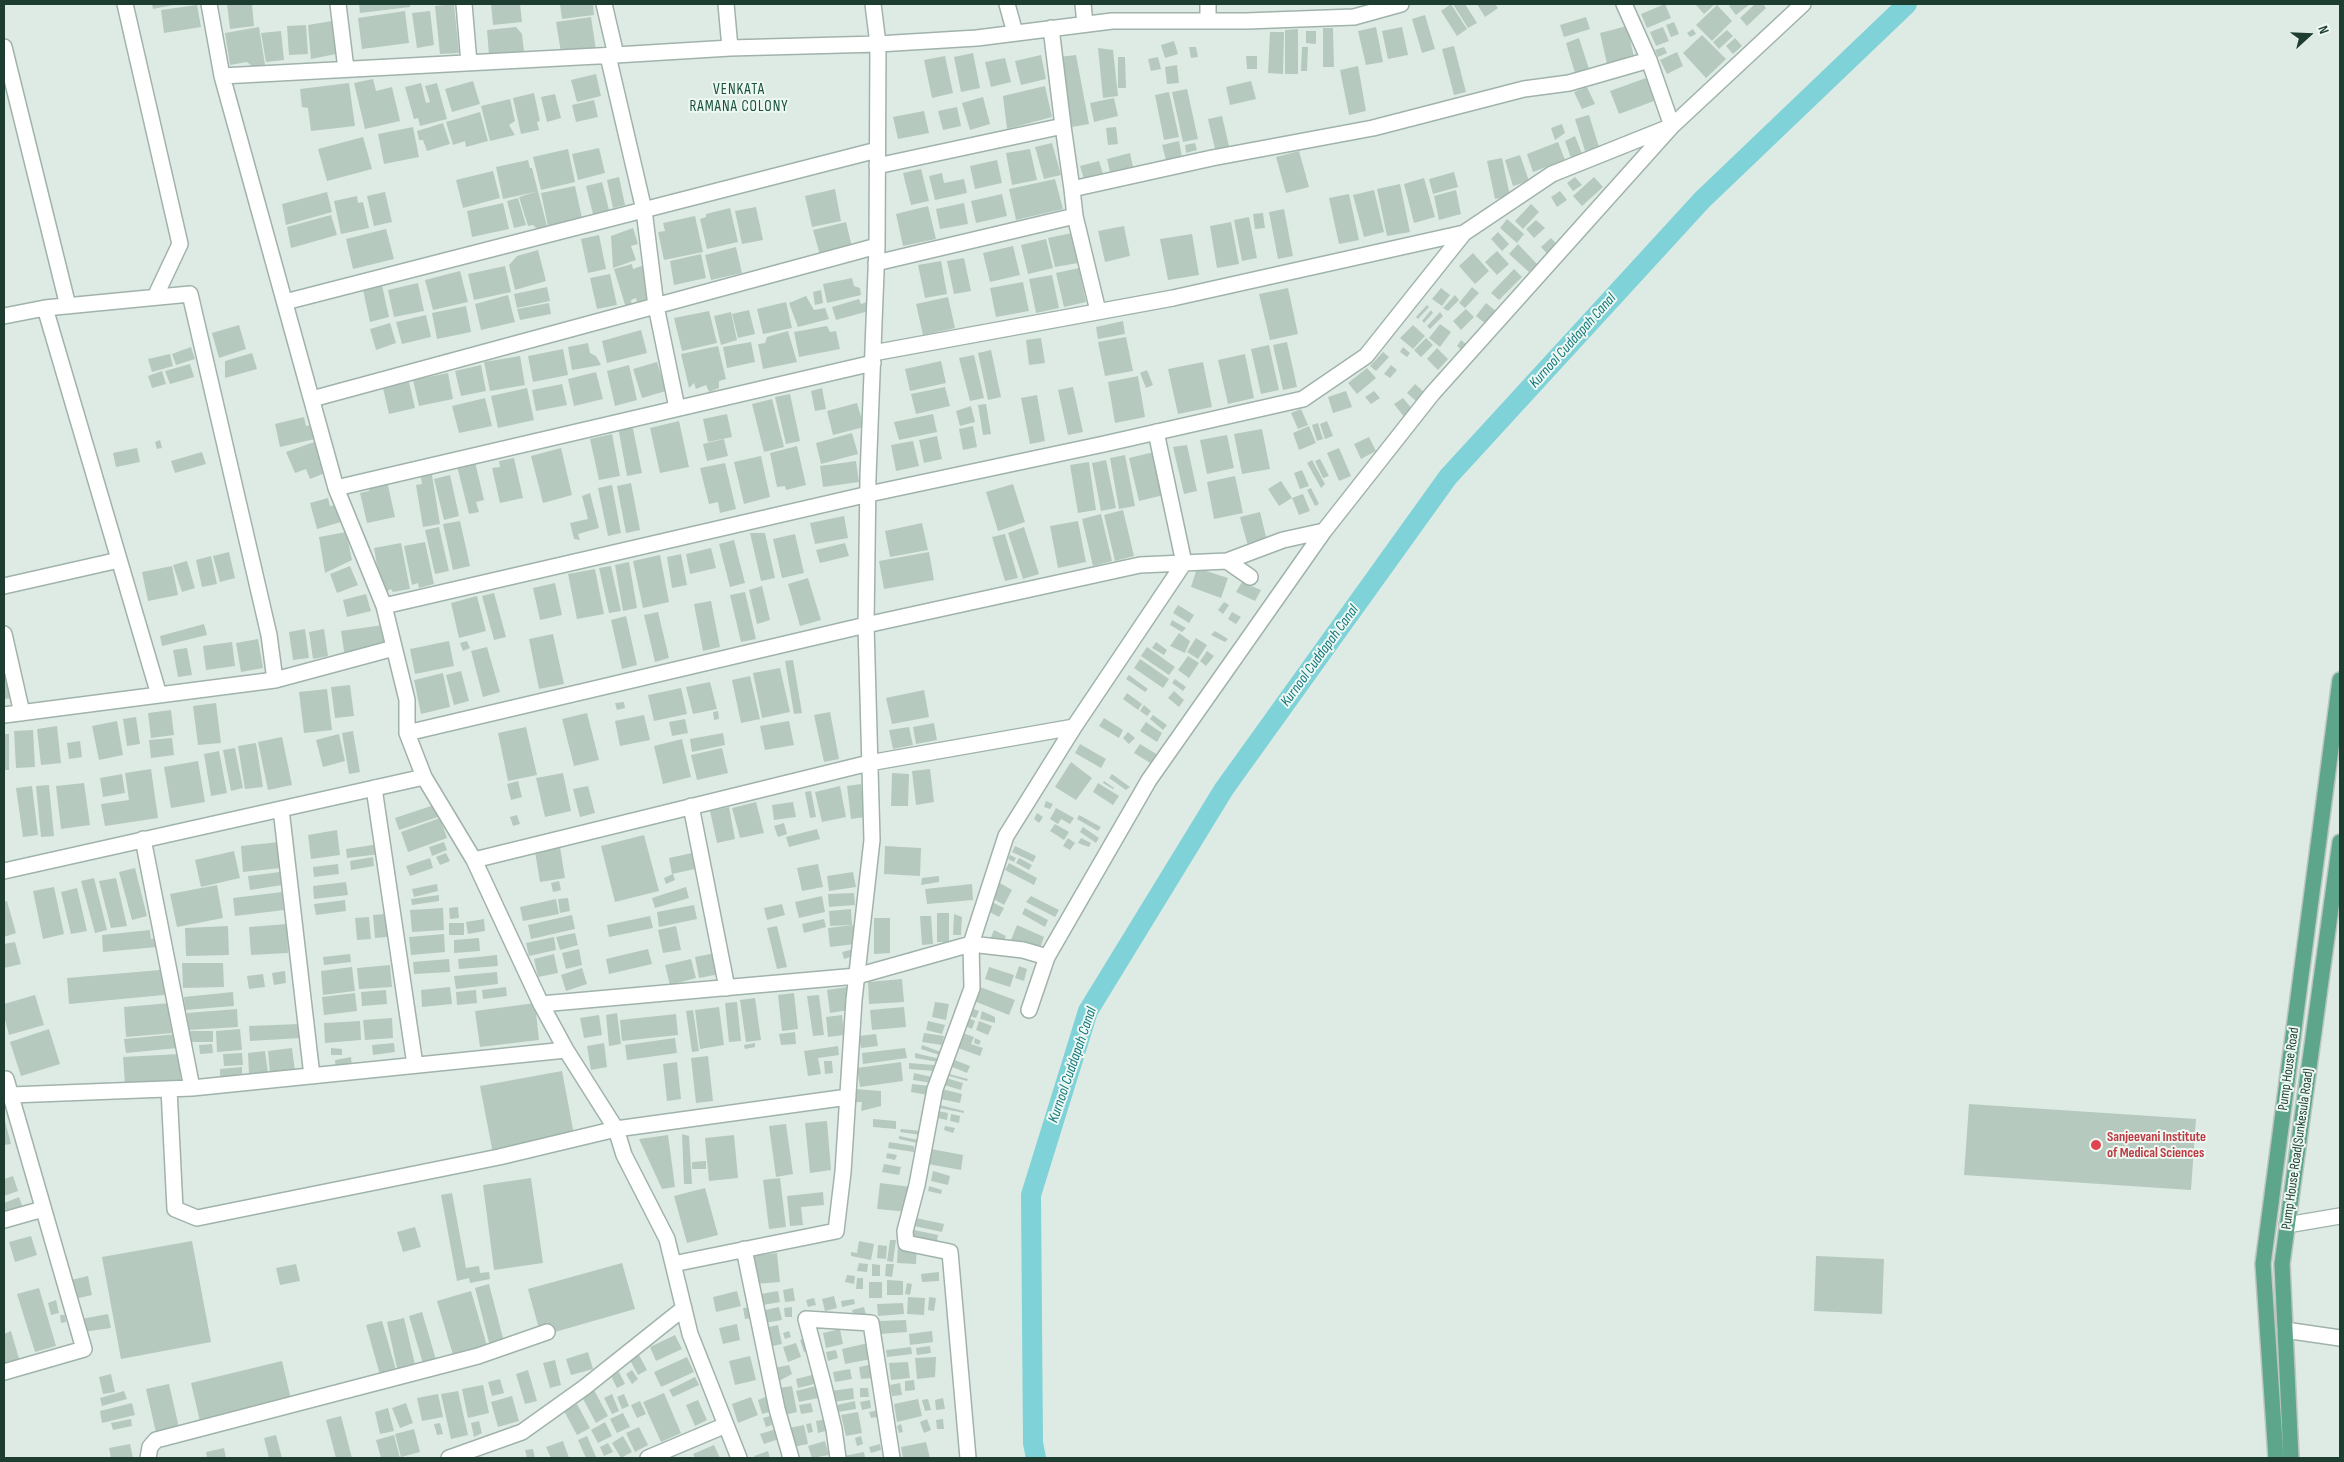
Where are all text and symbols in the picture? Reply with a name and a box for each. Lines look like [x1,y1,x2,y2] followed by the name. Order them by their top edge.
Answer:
[2284,10,2334,60] north arrow
[2314,23,2333,36] text: N
[688,81,790,116] district label: VENKATA RAMANA COLONY
[1526,290,1620,392] water label: Kurnool Cuddapah Canal
[1277,602,1363,710] water label: Kurnool Cuddapah Canal
[1045,1005,1101,1125] water label: Kurnool Cuddapah Canal
[2275,1026,2303,1112] street label: Pump House Road
[2278,1067,2318,1231] street label: Pump House Road(Sunkesula Road)
[2107,1129,2206,1162] place label: Sanjeevani Institute of Medical Sciences
[2089,1138,2103,1152] marker: Sanjeevani Institute of Medical Sciences

